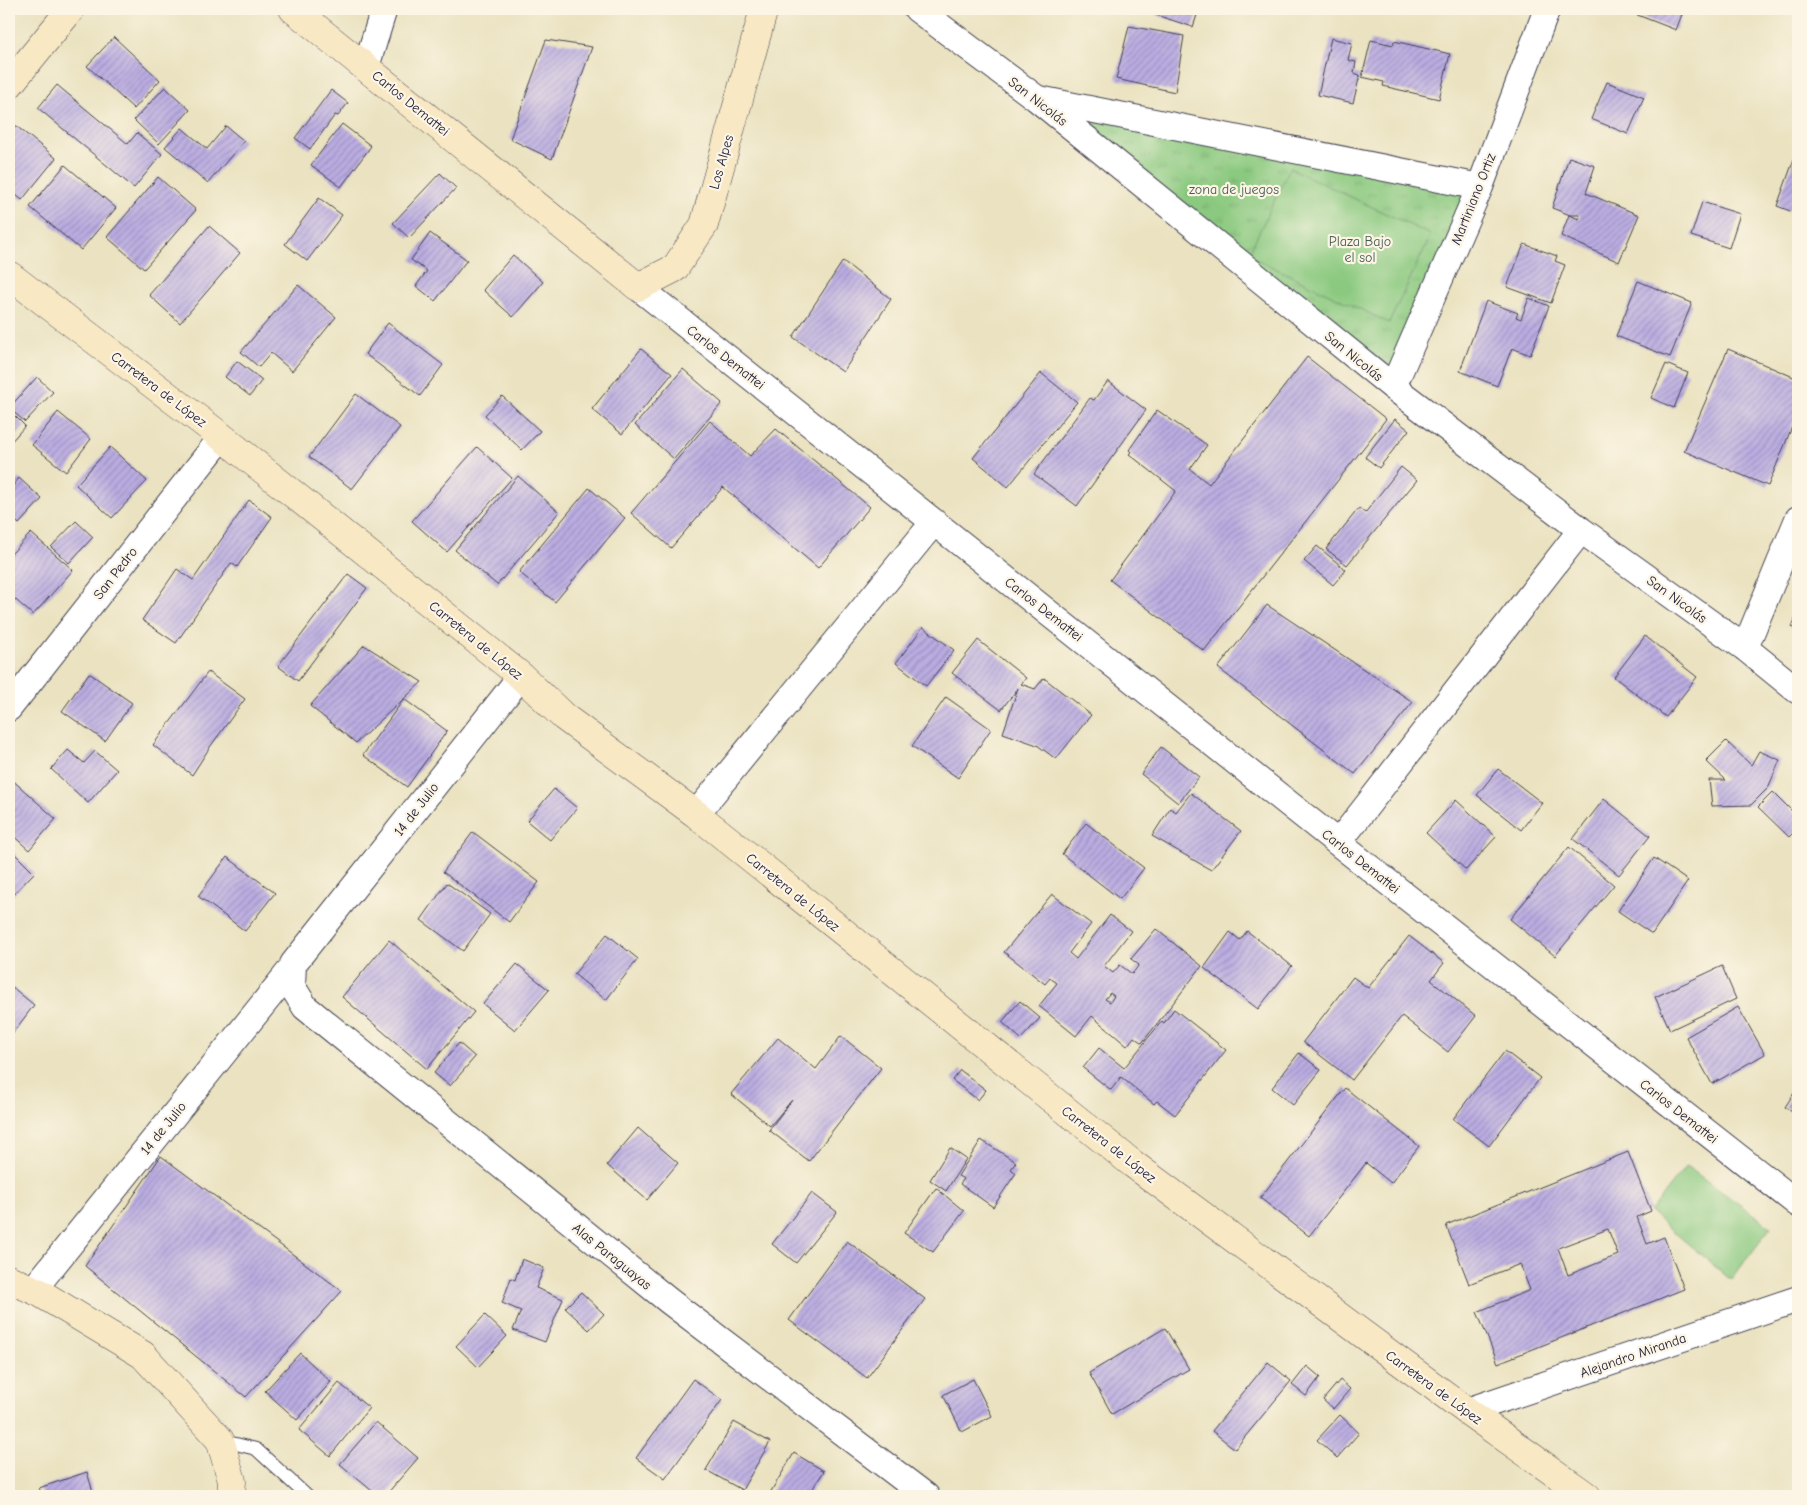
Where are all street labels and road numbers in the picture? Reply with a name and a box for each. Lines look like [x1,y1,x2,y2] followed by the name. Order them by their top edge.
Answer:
[369,67,453,140] street label: Carlos Demattei
[1005,73,1071,130] street label: San Nicolás
[706,133,737,191] street label: Los Alpes
[1447,151,1500,248] street label: Martiniano Ortiz
[683,322,768,393] street label: Carlos Demattei
[1321,328,1386,385] street label: San Nicolás
[108,348,210,431] street label: Carretera de López
[90,544,141,603] street label: San Pedro
[1643,572,1710,627] street label: San Nicolás
[1001,574,1086,645] street label: Carlos Demattei
[426,598,526,683] street label: Carretera de López
[390,779,443,839] street label: 14 de Julio
[1318,826,1403,897] street label: Carlos Demattei
[743,850,843,935] street label: Carretera de López
[1636,1076,1721,1147] street label: Carlos Demattei
[137,1098,190,1158] street label: 14 de Julio
[1058,1102,1159,1187] street label: Carretera de López
[569,1219,655,1294] street label: Alas Paraguayas
[1578,1329,1688,1382] street label: Alejandro Miranda
[1382,1347,1485,1428] street label: Carretera de López

